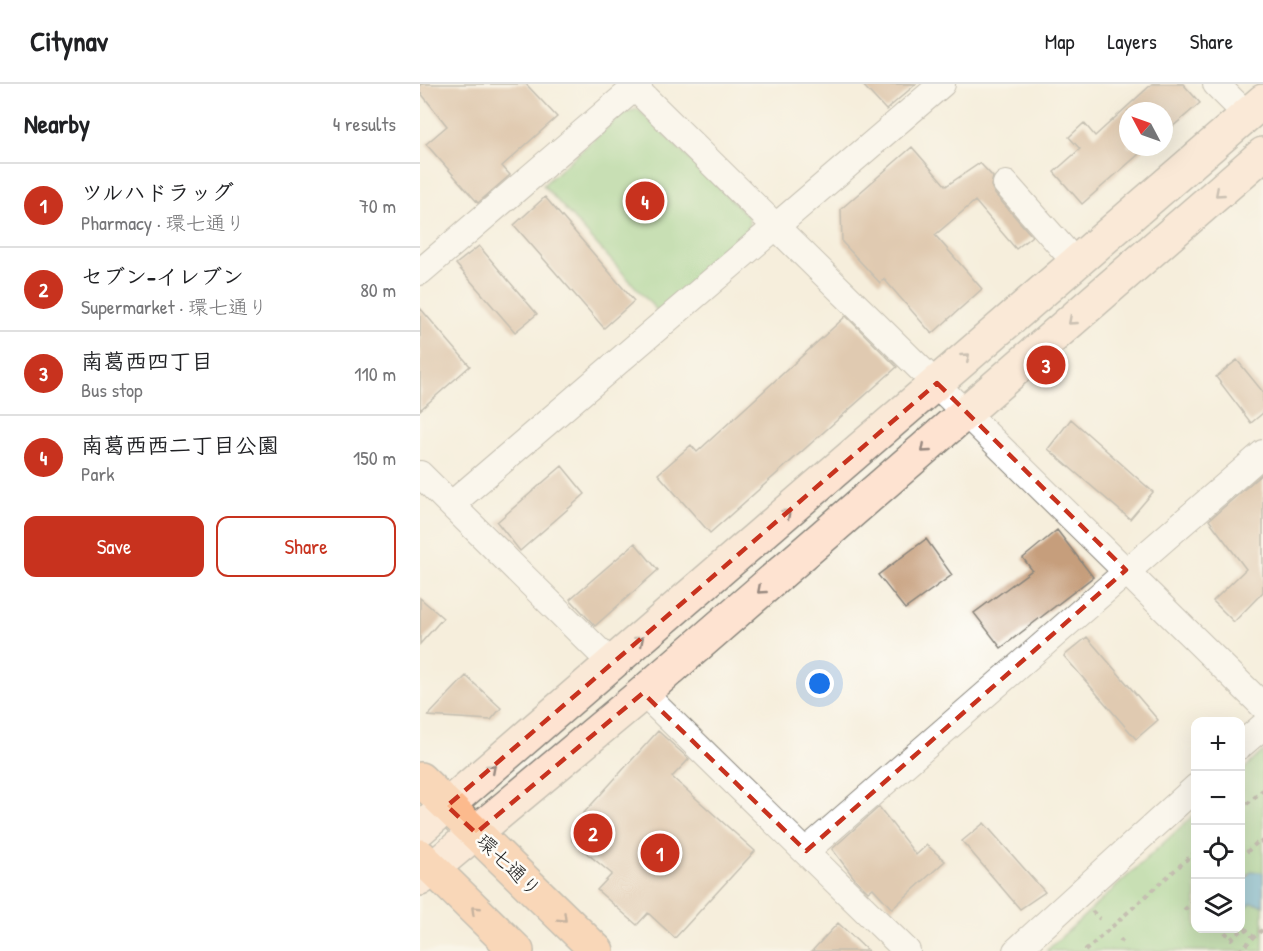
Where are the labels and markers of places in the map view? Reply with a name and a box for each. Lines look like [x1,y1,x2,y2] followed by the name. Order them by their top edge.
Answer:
[626,178,664,224] pin: 4
[1026,342,1066,388] pin: 3
[574,810,612,855] pin: 2
[640,830,680,876] pin: 1

